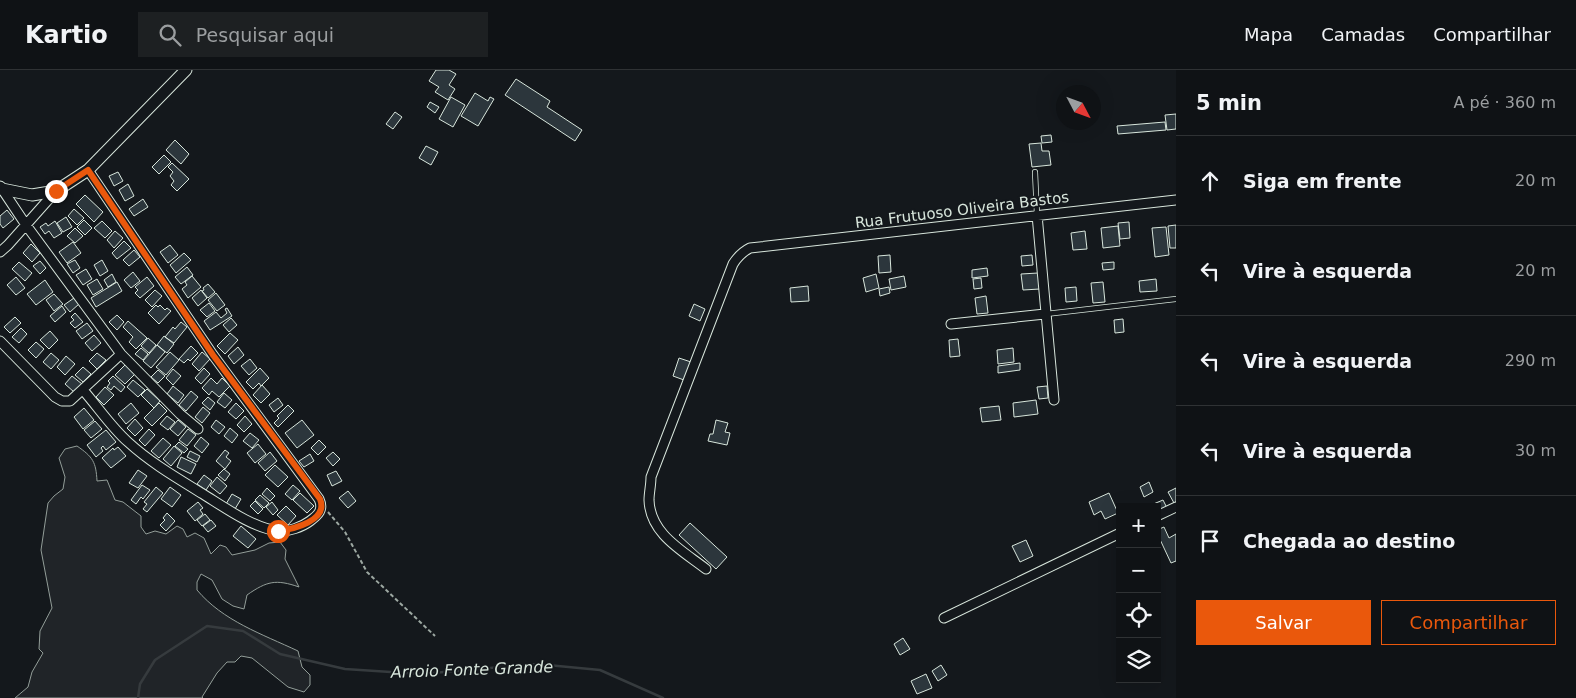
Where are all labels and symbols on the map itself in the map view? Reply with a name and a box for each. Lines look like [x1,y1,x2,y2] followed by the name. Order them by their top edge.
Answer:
[1056,85,1101,130] north arrow
[45,180,68,203] route end
[854,188,1070,232] street label: Rua Frutuoso Oliveira Bastos
[267,520,290,543] route start
[390,657,554,682] water label: Arroio Fonte Grande

